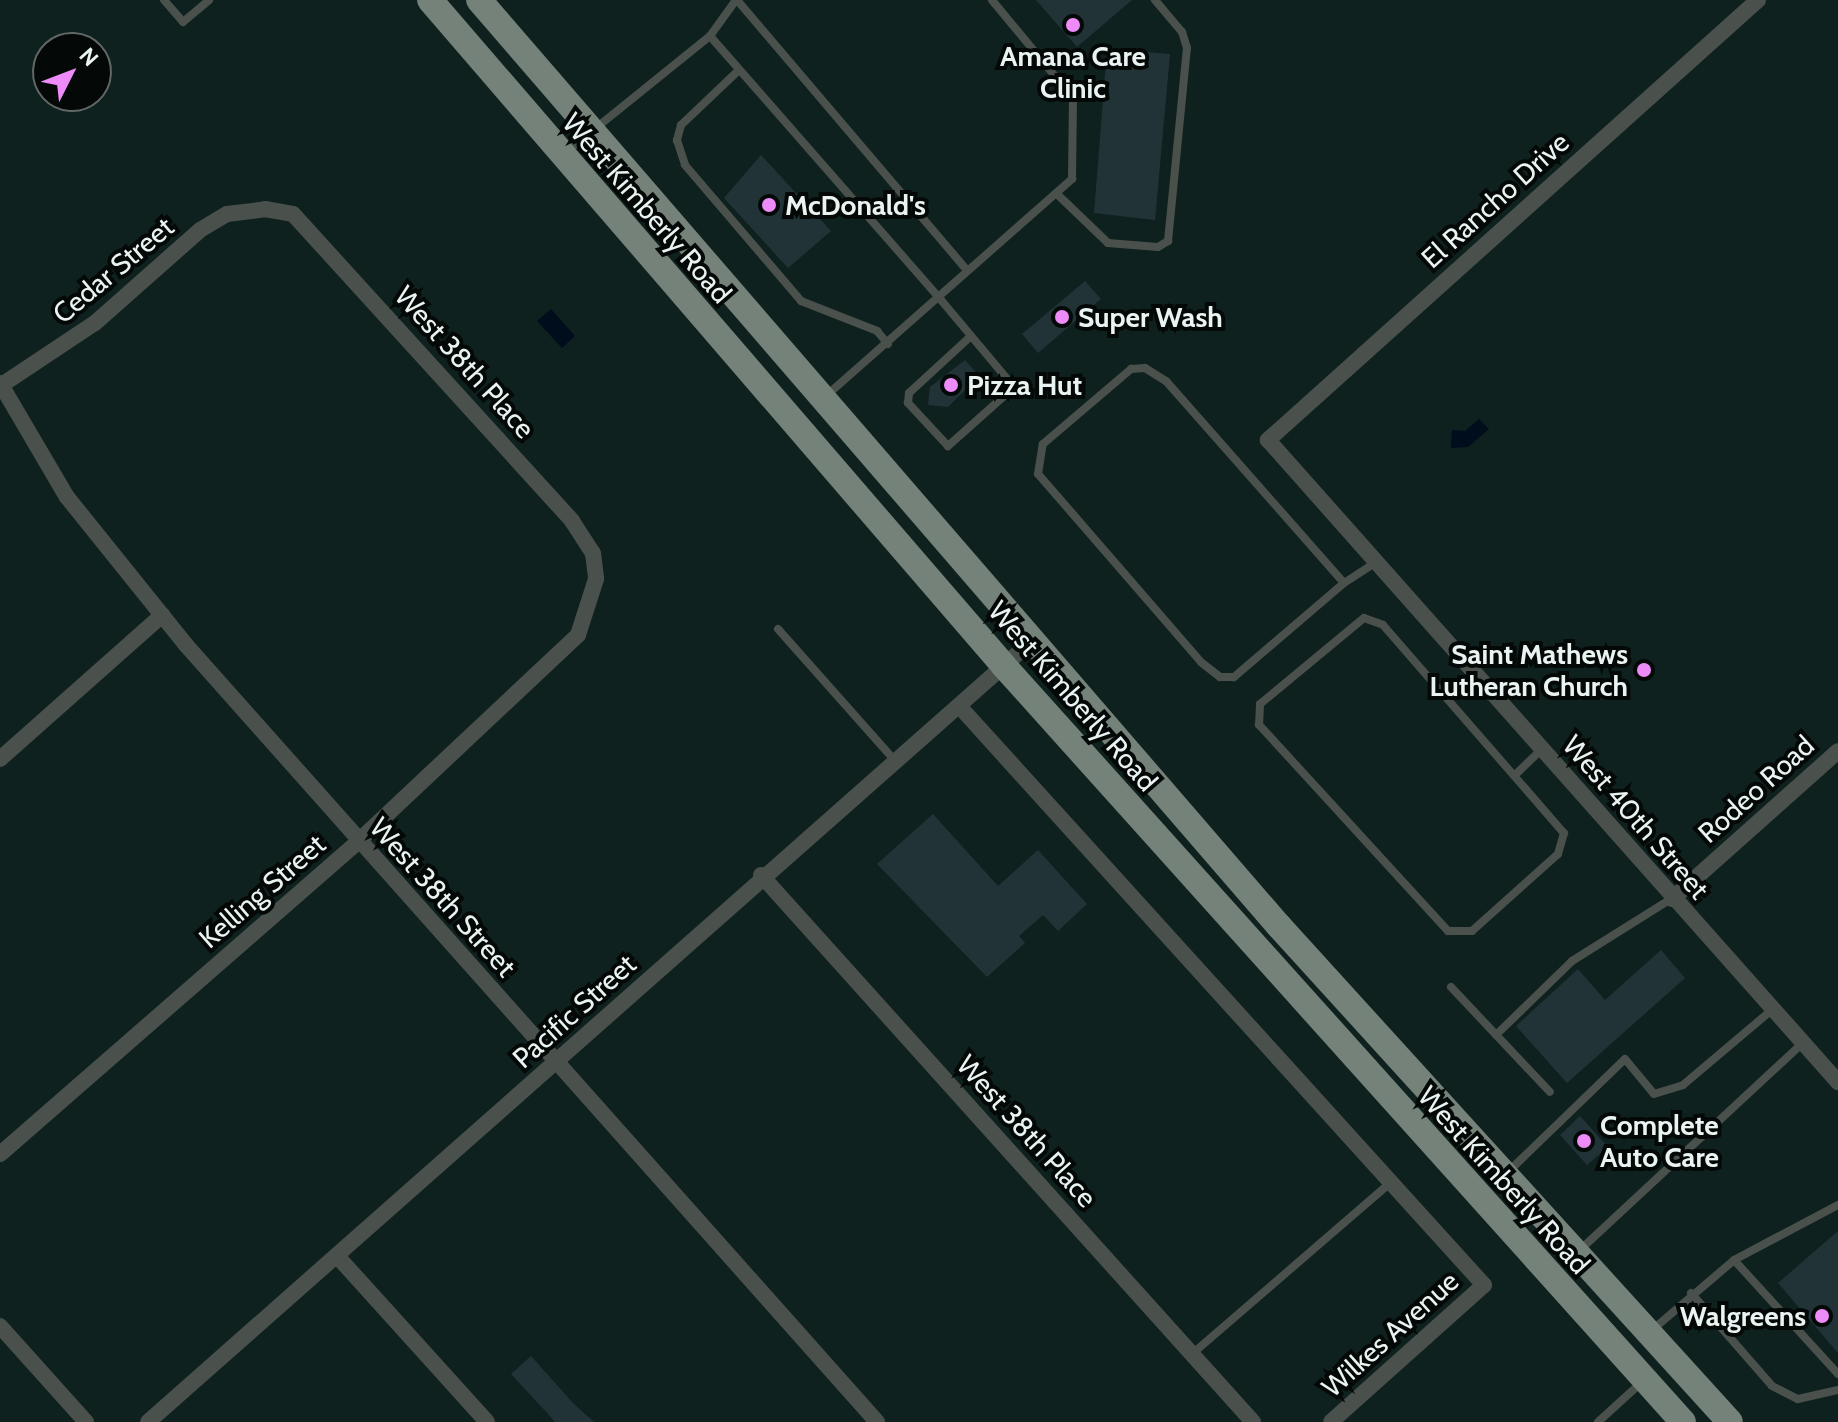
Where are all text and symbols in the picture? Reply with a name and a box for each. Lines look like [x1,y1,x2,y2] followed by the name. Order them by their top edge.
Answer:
[1062,14,1084,36] marker: Amana Care Clinic
[32,32,112,112] north arrow
[1000,39,1146,105] place label: Amana Care Clinic
[73,42,104,72] text: N
[555,106,739,310] street label: West Kimberly Road
[1414,125,1576,275] street label: El Rancho Drive
[785,188,926,222] place label: McDonald's
[760,196,778,214] marker: McDonald's
[46,210,180,330] street label: Cedar Street
[388,279,542,445] street label: West 38th Place
[1078,300,1223,334] place label: Super Wash
[1053,308,1071,326] marker: Super Wash
[967,368,1082,402] place label: Pizza Hut
[942,376,960,394] marker: Pizza Hut
[981,594,1165,798] street label: West Kimberly Road
[1430,637,1628,703] place label: Saint Mathews Lutheran Church
[1635,661,1653,679] marker: Saint Mathews Lutheran Church
[1556,728,1716,906] street label: West 40th Street
[1691,728,1821,850] street label: Rodeo Road
[363,811,523,983] street label: West 38th Street
[192,827,332,955] street label: Kelling Street
[506,947,642,1075] street label: Pacific Street
[950,1048,1104,1214] street label: West 38th Place
[1411,1079,1597,1281] street label: West Kimberly Road
[1600,1108,1719,1174] place label: Complete Auto Care
[1575,1132,1593,1150] marker: Complete Auto Care
[1315,1264,1465,1404] street label: Wilkes Avenue
[1680,1299,1806,1333] place label: Walgreens
[1813,1307,1831,1325] marker: Walgreens

